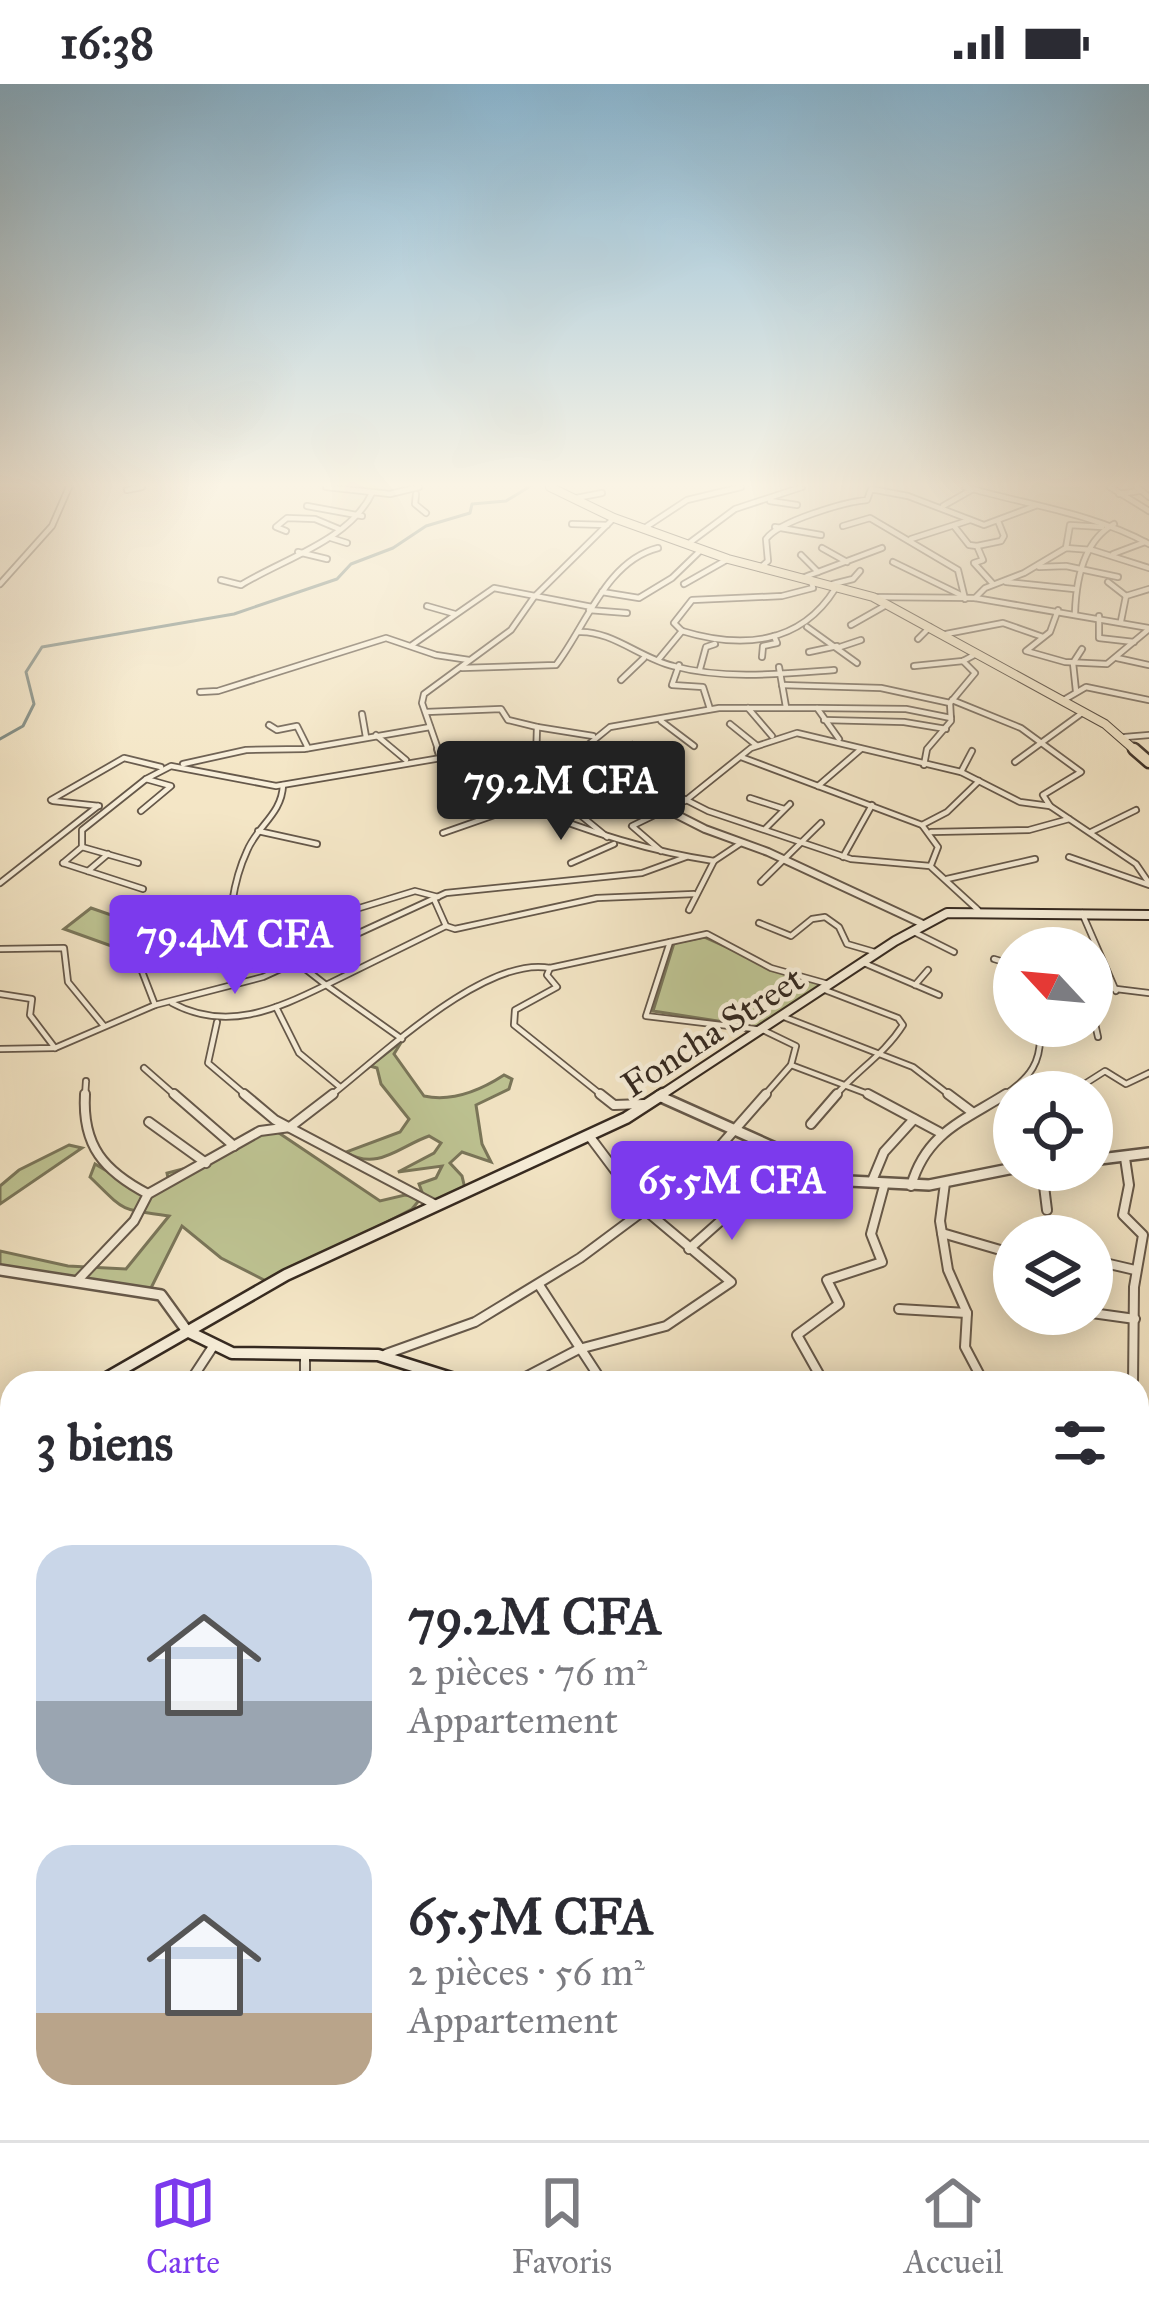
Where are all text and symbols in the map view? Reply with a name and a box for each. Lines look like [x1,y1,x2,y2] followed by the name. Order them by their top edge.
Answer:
[60,15,154,70] text: 16:38
[424,741,698,843] pin: 79.2M CFA
[464,756,658,804] text: 79.2M CFA
[98,895,372,997] pin: 79.4M CFA
[137,910,333,958] text: 79.4M CFA
[993,927,1113,1047] north arrow
[993,927,1113,1335] map controls
[613,957,812,1107] street label: Foncha Street
[993,1071,1113,1191] button: locate
[595,1141,869,1243] pin: 65.5M CFA
[638,1156,826,1204] text: 65.5M CFA
[993,1215,1113,1335] button: layers
[1047,1410,1113,1476] icon: filters
[36,1412,173,1474] text: 3 biens
[408,1586,662,1648] text: 79.2M CFA
[132,1593,276,1737] icon: home
[408,1648,647,1696] text: 2 pièces · 76 m²
[408,1696,618,1744] text: Appartement
[408,1886,654,1948] text: 65.5M CFA
[132,1893,276,2037] icon: home
[408,1948,645,1996] text: 2 pièces · 56 m²
[408,1996,618,2044] text: Appartement
[146,2170,220,2282] tab: Carte
[512,2170,612,2282] tab: Favoris
[904,2170,1003,2282] tab: Accueil

